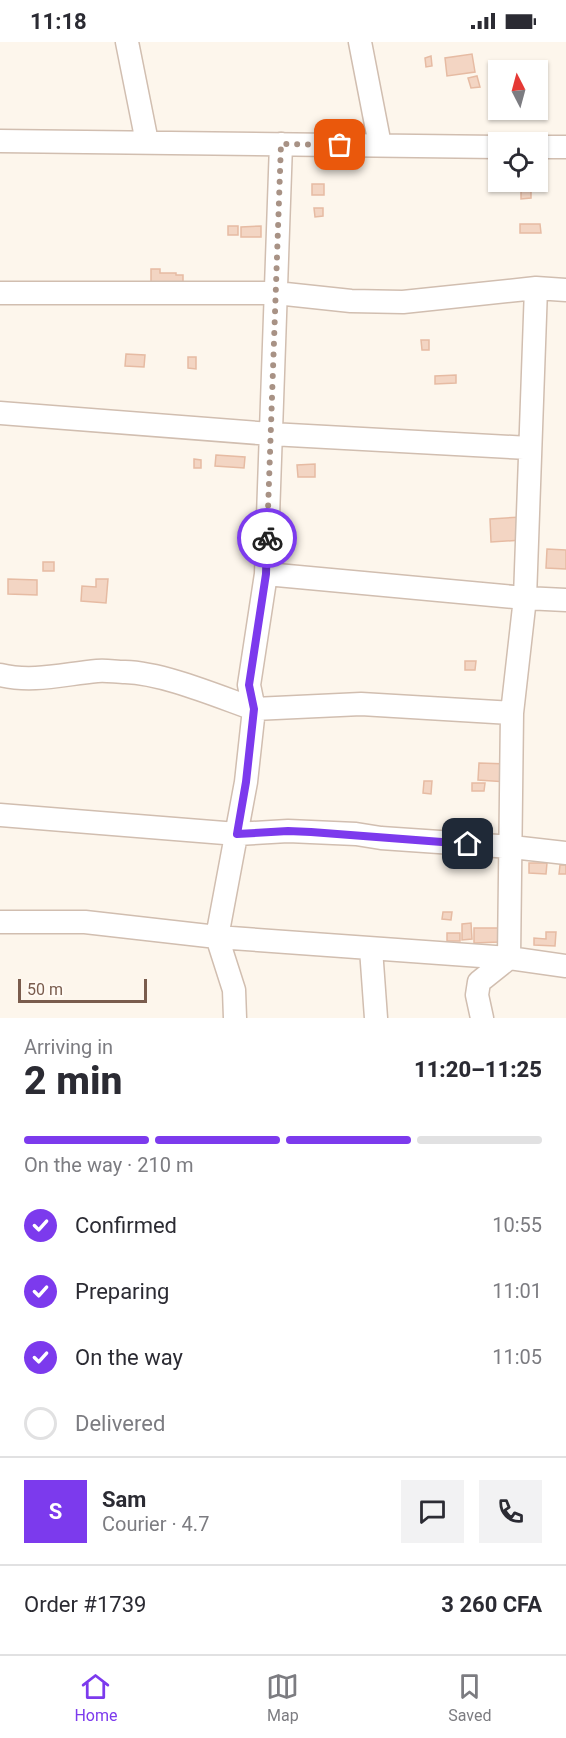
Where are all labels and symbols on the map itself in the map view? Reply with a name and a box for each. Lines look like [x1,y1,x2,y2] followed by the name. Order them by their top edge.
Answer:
[488,60,548,120] north arrow
[314,119,365,170] pin
[237,508,297,568] courier
[442,818,493,869] pin
[18,976,147,1004] scale bar

